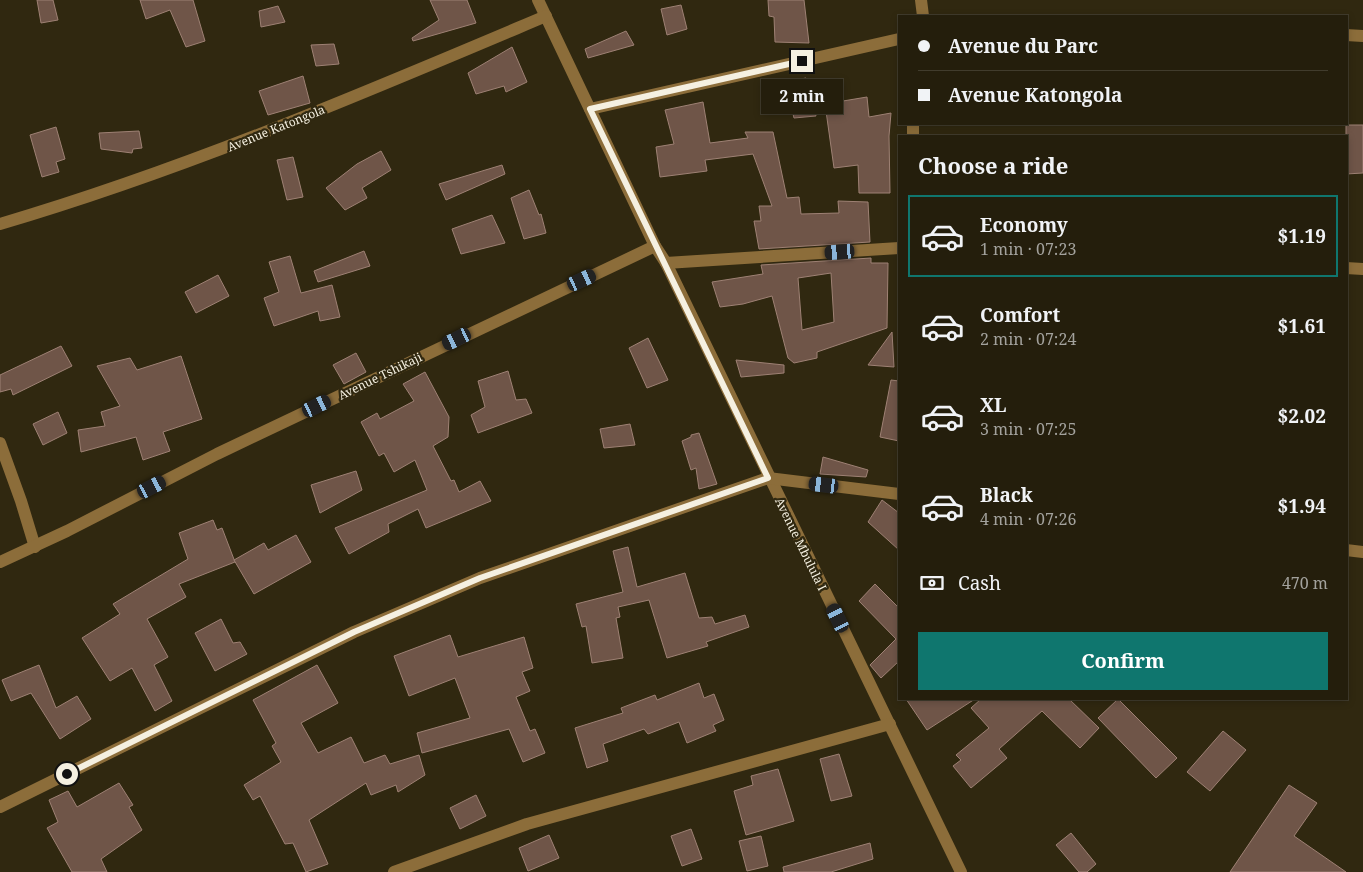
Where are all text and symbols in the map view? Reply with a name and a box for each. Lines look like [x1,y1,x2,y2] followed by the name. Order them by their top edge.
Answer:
[948,33,1098,59] text: Avenue du Parc
[791,50,813,72] route end
[761,78,843,114] callout: 2 min
[948,82,1122,108] text: Avenue Katongola
[779,85,825,107] text: 2 min
[225,101,328,155] street label: Avenue Katongola
[918,150,1068,180] text: Choose a ride
[980,212,1068,238] text: Economy
[920,214,965,259] icon: car
[1277,223,1326,249] text: $1.19
[980,238,1076,260] text: 1 min · 07:23
[824,243,855,261] car
[565,267,598,293] car
[980,302,1060,328] text: Comfort
[920,304,965,349] icon: car
[1277,313,1326,339] text: $1.61
[440,326,473,352] car
[980,328,1076,350] text: 2 min · 07:24
[335,348,425,404] street label: Avenue Tshikaji
[980,392,1006,418] text: XL
[300,393,333,419] car
[920,394,965,439] icon: car
[1277,403,1326,429] text: $2.02
[980,418,1076,440] text: 3 min · 07:25
[135,474,168,500] car
[808,476,839,494] car
[980,482,1033,508] text: Black
[920,484,965,529] icon: car
[1277,493,1326,519] text: $1.94
[771,495,831,593] street label: Avenue Mbulula I
[980,508,1076,530] text: 4 min · 07:26
[918,569,946,597] icon: cash
[958,570,1001,596] text: Cash
[1282,572,1328,594] text: 470 m
[824,601,851,635] car
[918,632,1328,690] button: Confirm
[56,763,78,785] route start

